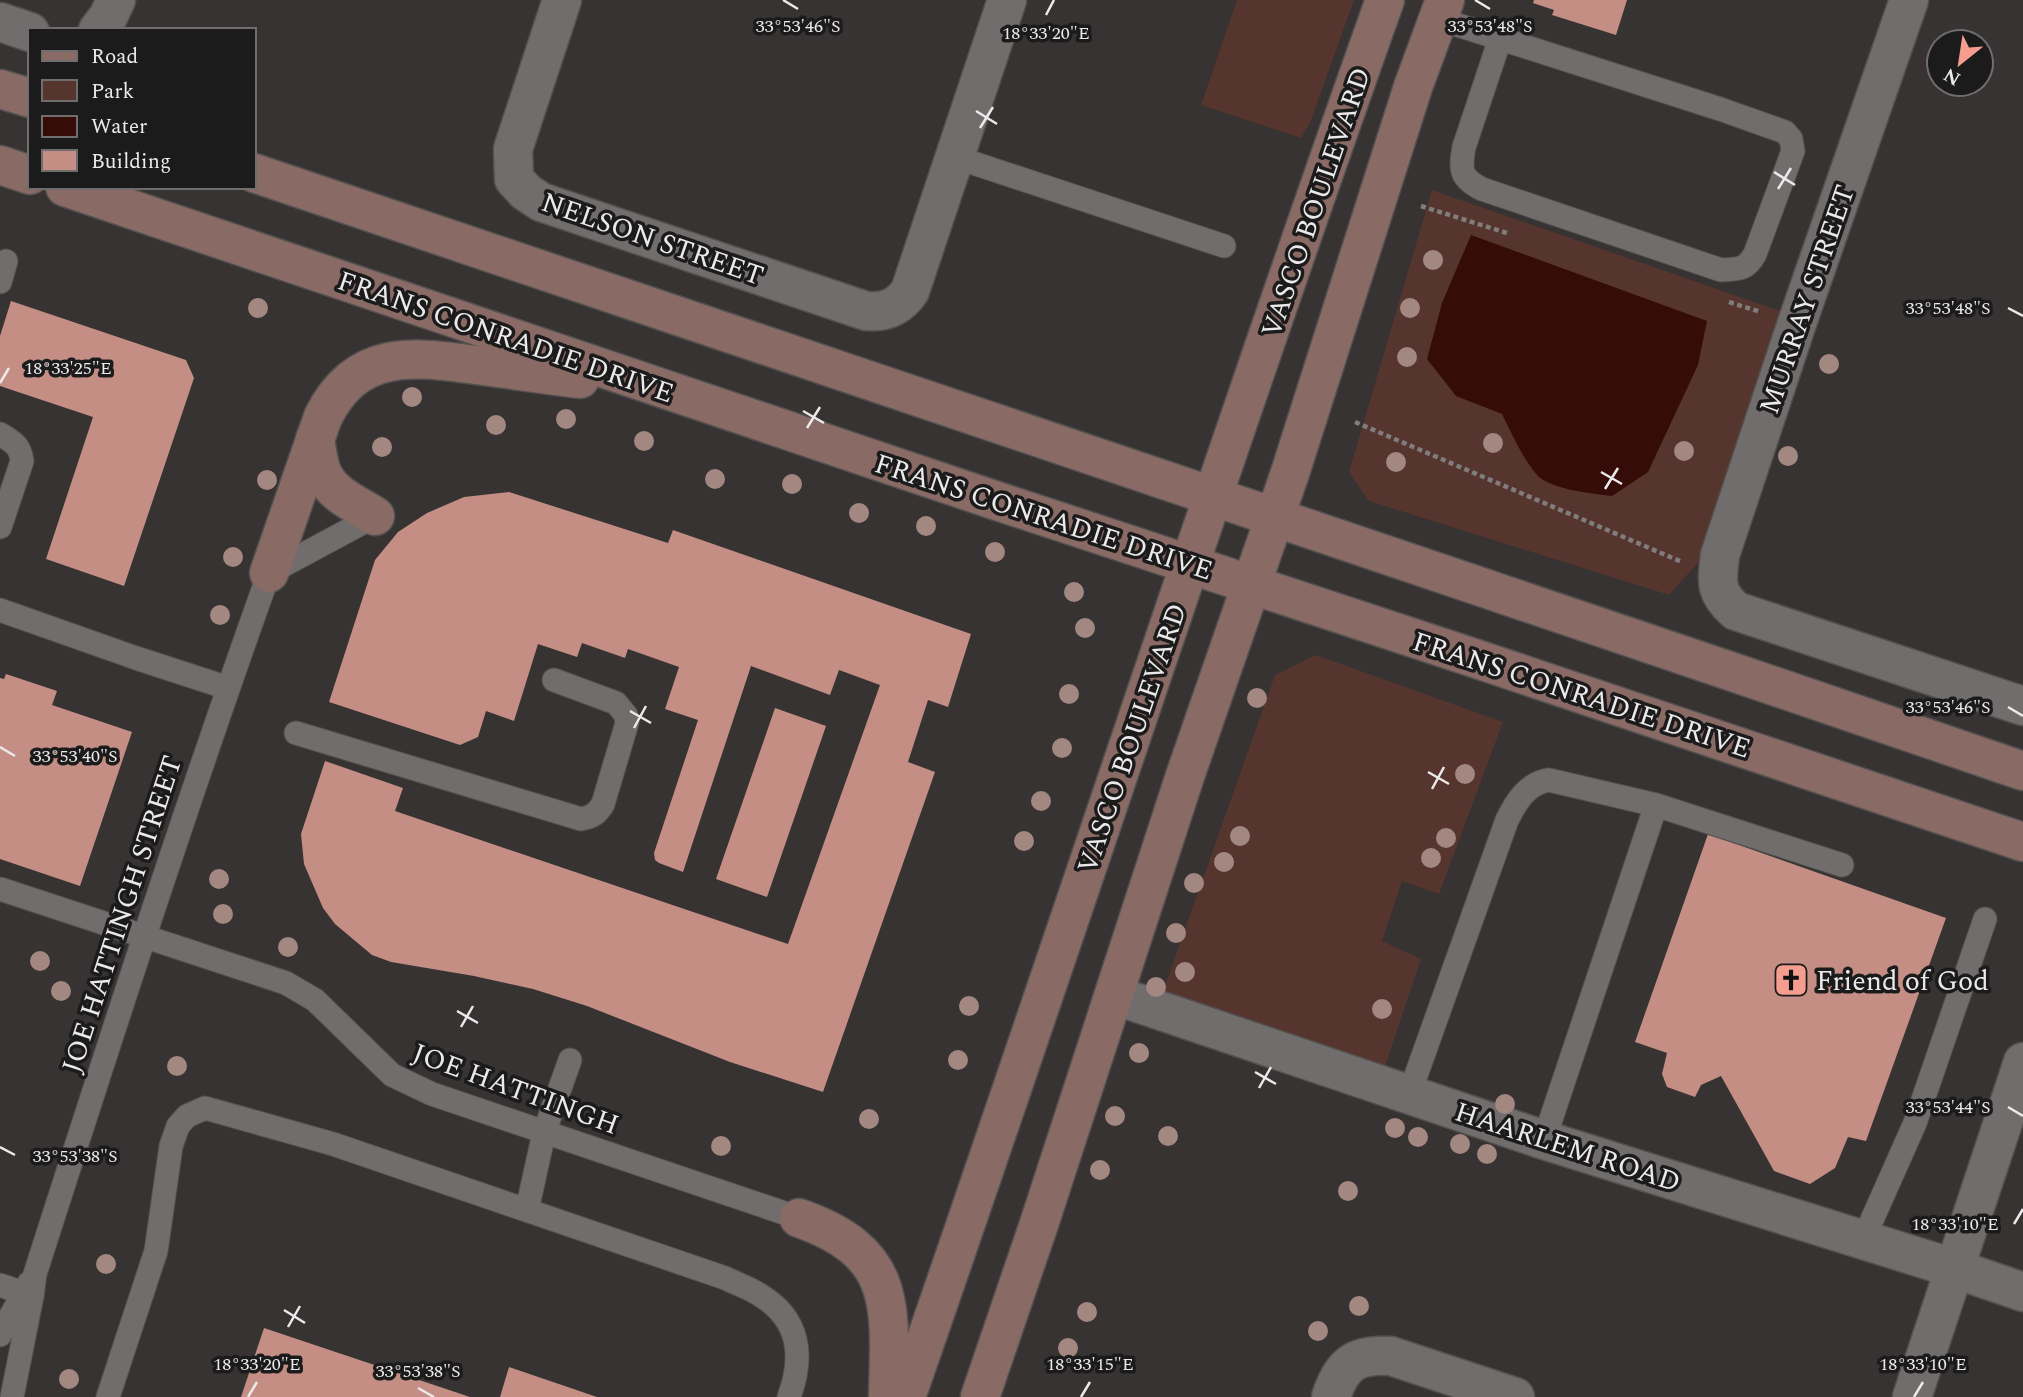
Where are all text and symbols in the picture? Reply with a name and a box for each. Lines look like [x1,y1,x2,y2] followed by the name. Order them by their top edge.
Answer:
[755,13,841,40] text: 33°53'46"S
[1447,13,1533,40] text: 33°53'48"S
[1002,20,1090,47] text: 18°33'20"E
[28,28,256,189] legend
[1925,28,1995,98] north arrow
[91,41,138,73] text: Road
[1938,60,1966,93] text: N
[1250,62,1383,343] street label: VASCO BOULEVARD
[91,76,135,108] text: Park
[91,111,147,143] text: Water
[91,146,171,178] text: Building
[1748,179,1867,420] street label: MURRAY STREET
[536,181,769,298] street label: NELSON STREET
[331,260,680,415] street label: FRANS CONRADIE DRIVE
[1905,295,1991,322] text: 33°53'48"S
[24,355,112,382] text: 18°33'25"E
[869,442,1218,592] street label: FRANS CONRADIE DRIVE
[1066,598,1199,879] street label: VASCO BOULEVARD
[1407,620,1756,770] street label: FRANS CONRADIE DRIVE
[1905,694,1991,721] text: 33°53'46"S
[32,743,118,770] text: 33°53'40"S
[51,750,194,1079] street label: JOE HATTINGH STREET
[1816,960,1989,1003] place label: Friend of God
[1772,961,1810,999] church icon: Friend of God
[406,1032,625,1147] street label: JOE HATTINGH
[1449,1091,1686,1204] street label: HAARLEM ROAD
[1905,1094,1991,1121] text: 33°53'44"S
[32,1143,118,1170] text: 33°53'38"S
[1911,1211,1999,1238] text: 18°33'10"E
[213,1351,301,1378] text: 18°33'20"E
[1046,1351,1134,1378] text: 18°33'15"E
[1879,1351,1967,1378] text: 18°33'10"E
[375,1358,461,1385] text: 33°53'38"S

